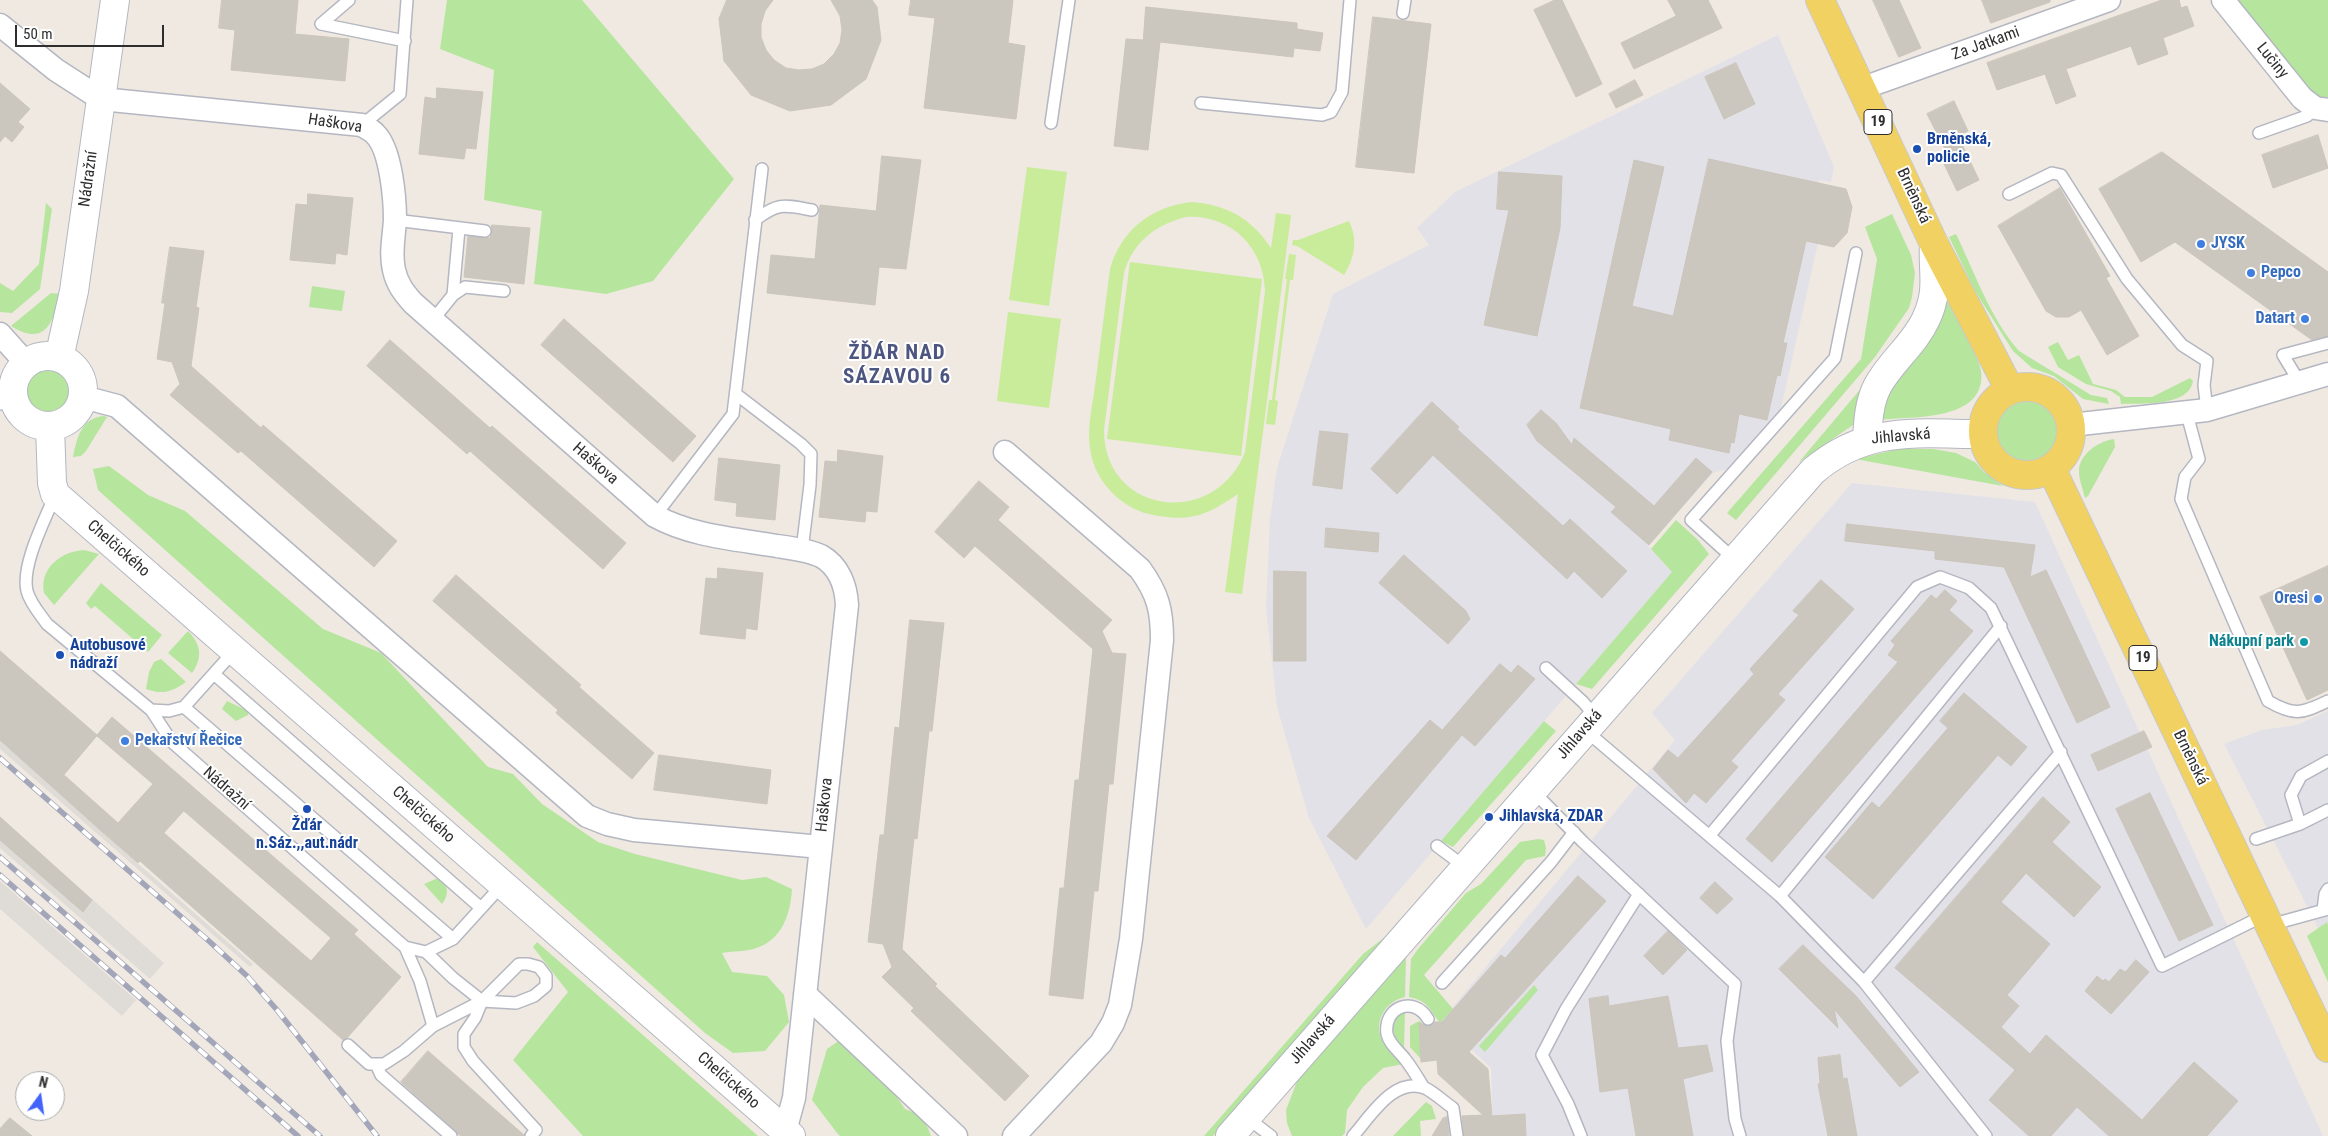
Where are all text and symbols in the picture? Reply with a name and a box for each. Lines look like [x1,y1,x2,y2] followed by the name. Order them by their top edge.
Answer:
[18,15,166,47] scale bar
[1950,23,2022,65] street label: Za Jatkami
[23,25,53,43] text: 50 m
[2252,39,2292,83] street label: Lučiny
[307,110,363,138] street label: Haškova
[1864,110,1892,134] road number: 19
[1927,130,1991,168] place label: Brněnská, policie
[1911,143,1923,155] marker: Brněnská, policie
[76,150,102,208] street label: Nádražní
[1892,165,1934,227] street label: Brněnská
[2211,234,2245,254] place label: JYSK
[2195,238,2207,250] marker: JYSK
[2261,263,2301,283] place label: Pepco
[2245,267,2257,279] marker: Pepco
[2255,309,2295,329] place label: Datart
[2299,313,2311,325] marker: Datart
[842,341,952,391] district label: ŽĎÁR NAD SÁZAVOU 6
[1871,425,1931,449] street label: Jihlavská
[568,439,622,489] street label: Haškova
[83,517,153,581] street label: Chelčického
[2274,589,2308,609] place label: Oresi
[2312,593,2324,605] marker: Oresi
[2209,632,2294,652] place label: Nákupní park
[70,636,146,674] place label: Autobusové nádraží
[2298,636,2310,648] marker: Nákupní park
[2129,646,2157,670] road number: 19
[54,649,66,661] marker: Autobusové nádraží
[1553,706,1607,764] street label: Jihlavská
[2168,727,2212,789] street label: Brněnská
[135,731,242,751] place label: Pekařství Řečice
[119,735,131,747] marker: Pekařství Řečice
[198,763,254,815] street label: Nádražní
[813,777,837,833] street label: Haškova
[388,783,458,847] street label: Chelčického
[301,803,313,815] marker: Žďár n.Sáz.,,aut.nádr
[1499,807,1603,827] place label: Jihlavská, ZDAR
[1483,811,1495,823] marker: Jihlavská, ZDAR
[256,816,358,854] place label: Žďár n.Sáz.,,aut.nádr
[1286,1011,1340,1069] street label: Jihlavská
[693,1049,763,1113] street label: Chelčického
[15,1071,65,1121] north arrow
[37,1074,49,1091] text: N

